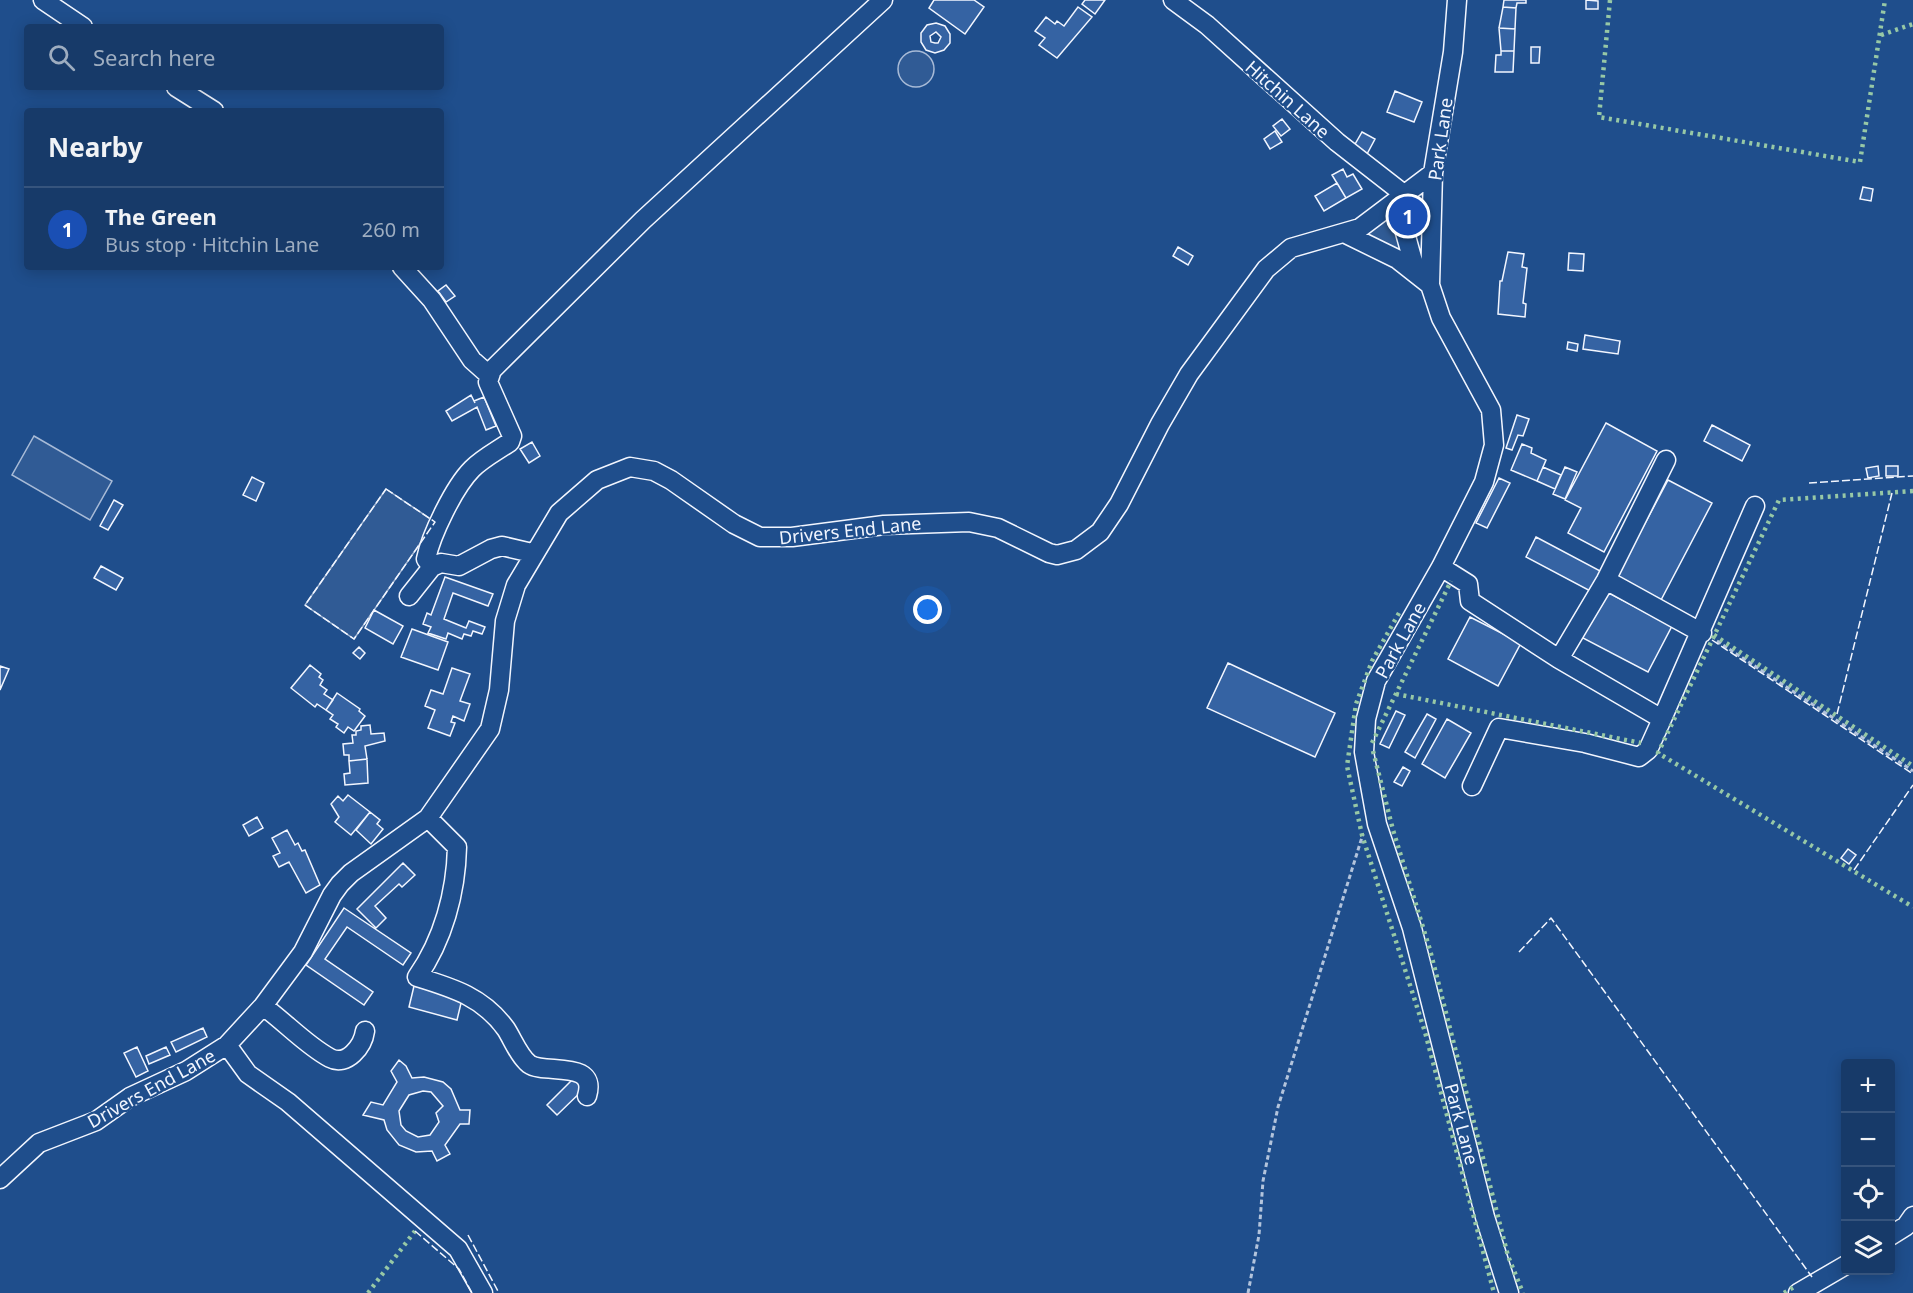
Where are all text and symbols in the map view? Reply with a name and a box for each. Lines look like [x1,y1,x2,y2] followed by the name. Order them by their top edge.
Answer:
[24,24,444,90] search box
[45,41,78,74] icon: search
[93,42,215,72] text: Search here
[1241,55,1335,143] street label: Hitchin Lane
[1422,96,1458,182] street label: Park Lane
[48,129,143,165] text: Nearby
[1388,194,1428,238] pin: 1
[105,201,217,231] text: The Green
[62,216,73,243] text: 1
[362,216,420,243] text: 260 m
[105,231,319,258] text: Bus stop · Hitchin Lane
[778,511,922,549] street label: Drivers End Lane
[913,595,942,624] your location
[1369,598,1431,682] street label: Park Lane
[83,1043,219,1133] street label: Drivers End Lane
[1841,1059,1895,1275] map controls
[1841,1059,1895,1113] button: +
[1440,1081,1484,1167] street label: Park Lane
[1841,1113,1895,1167] button: −
[1841,1167,1895,1221] button: locate
[1841,1221,1895,1275] button: layers

